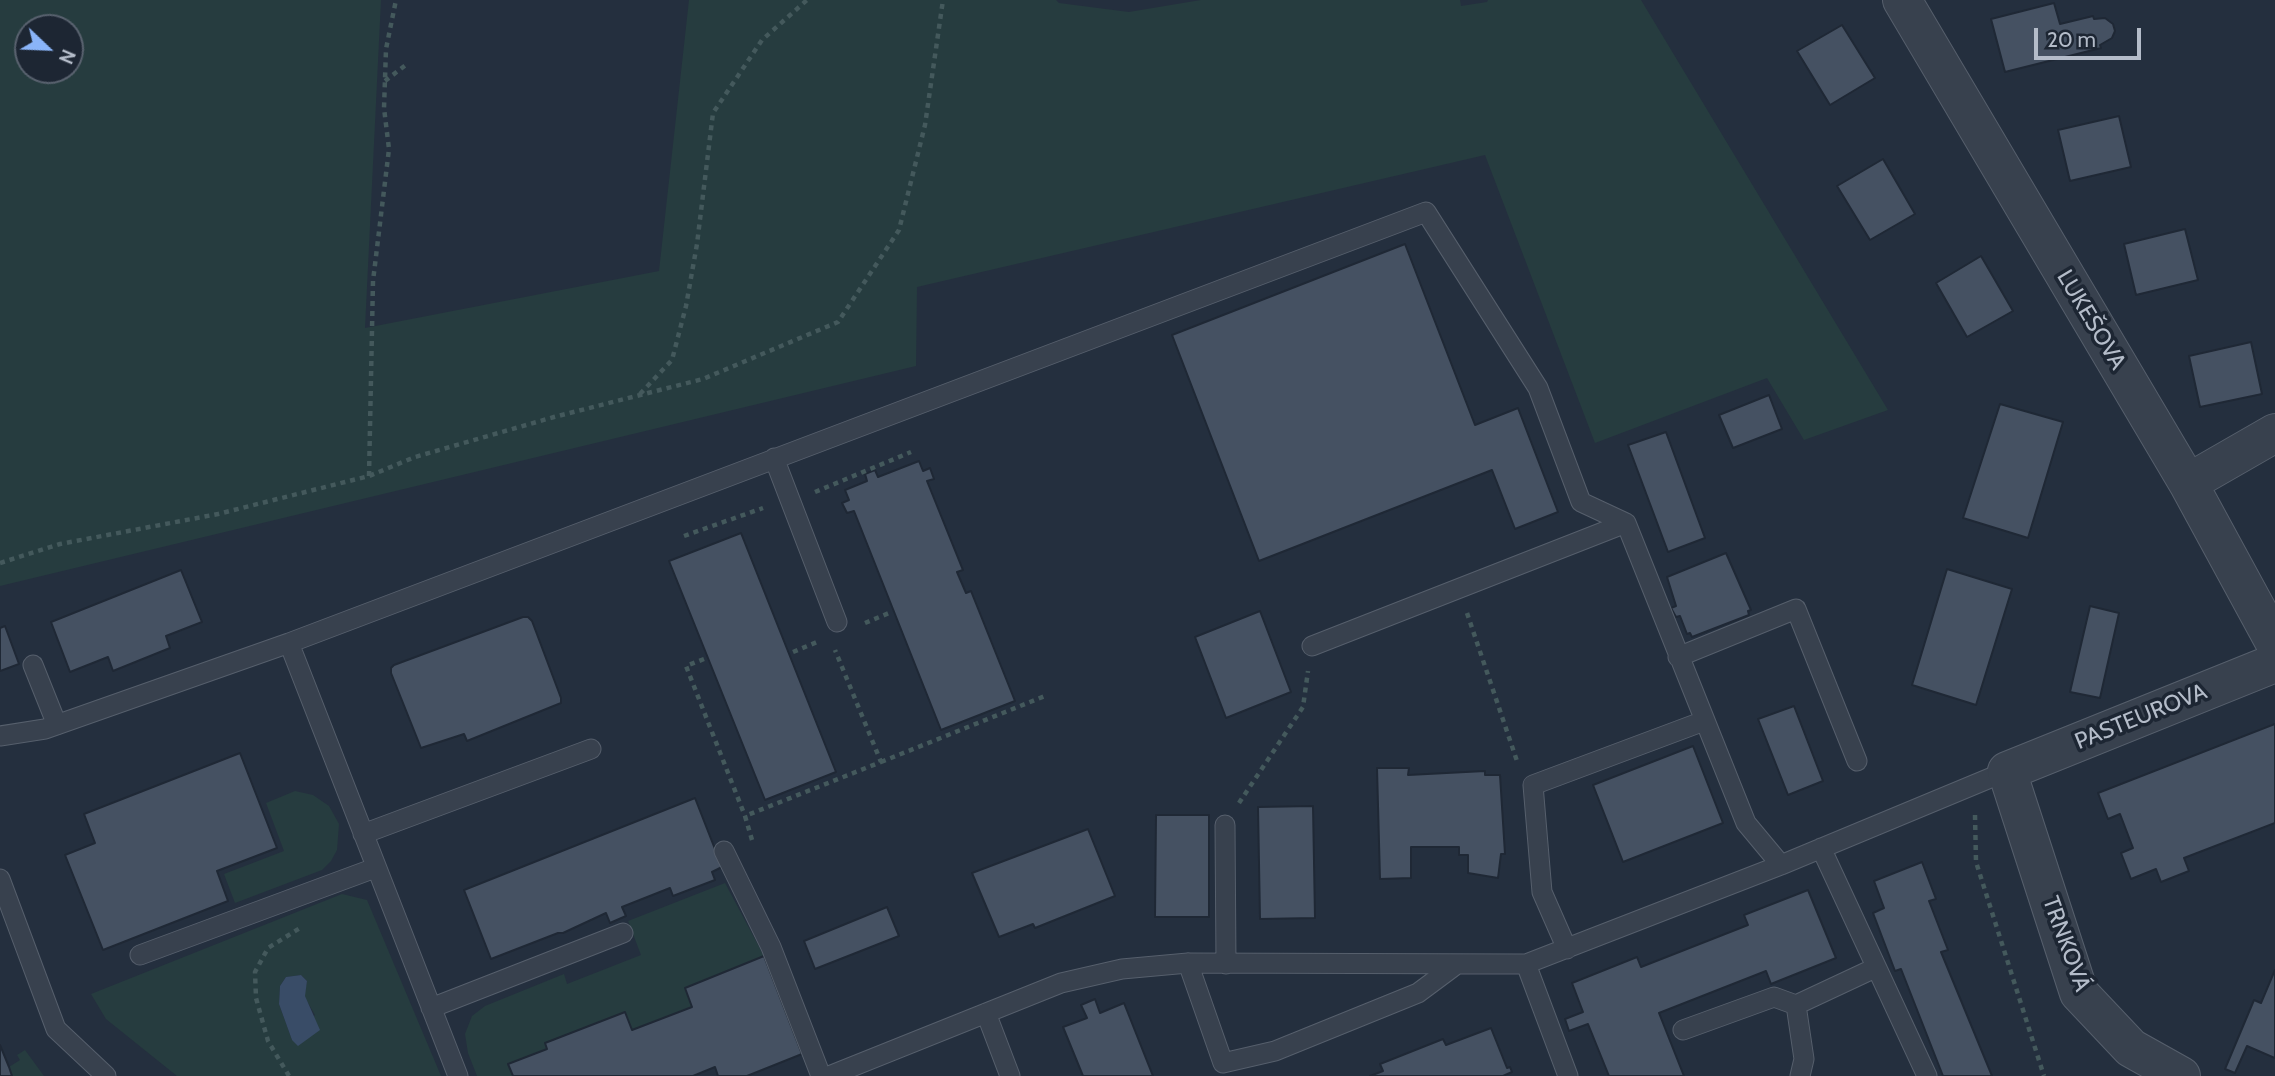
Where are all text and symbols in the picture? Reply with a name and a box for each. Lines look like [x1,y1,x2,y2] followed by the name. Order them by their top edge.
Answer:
[14,14,84,84] north arrow
[2037,14,2144,58] scale bar
[2047,27,2096,52] text: 20 m
[54,46,80,67] text: N
[2050,265,2132,375] street label: LUKEŠOVA
[2071,678,2211,756] street label: PASTEUROVA
[2036,893,2096,995] street label: TRNKOVÁ

